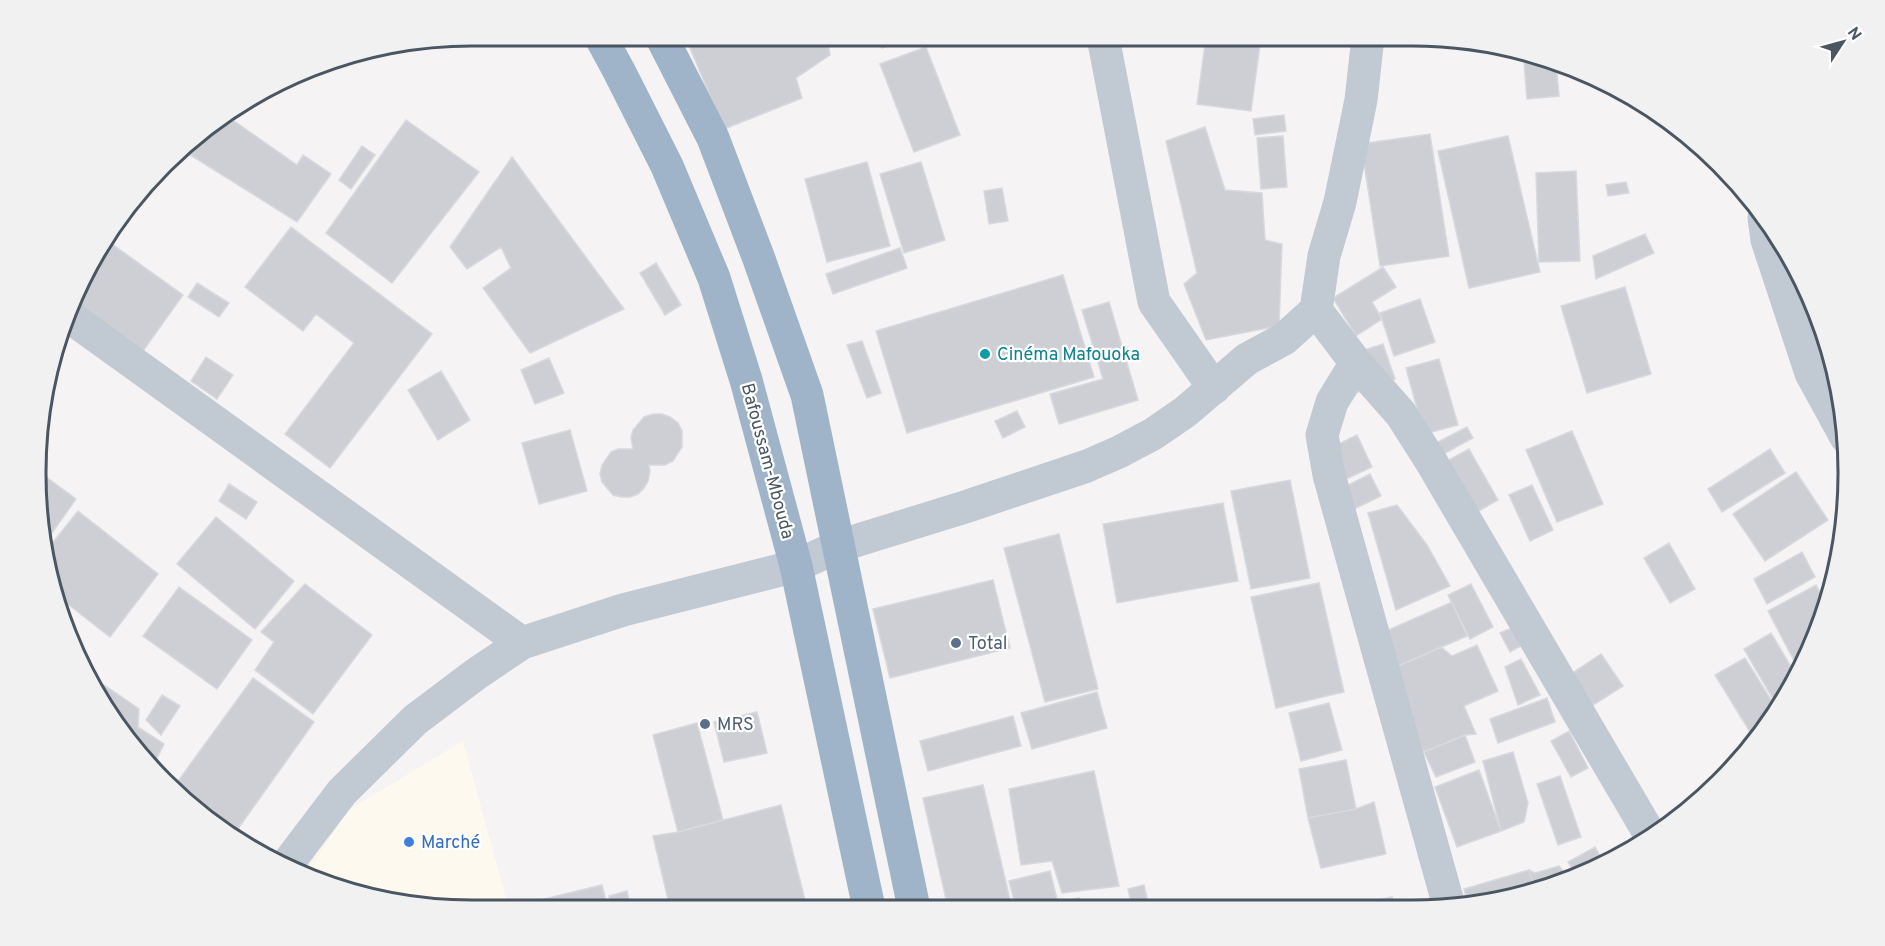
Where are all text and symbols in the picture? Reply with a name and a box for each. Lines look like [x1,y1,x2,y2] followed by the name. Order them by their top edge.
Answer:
[1813,12,1873,72] north arrow
[1842,24,1865,45] text: N
[997,344,1140,367] place label: Cinéma Mafouoka
[978,347,992,361] marker: Cinéma Mafouoka
[735,381,798,542] street label: Bafoussam-Mbouda
[968,633,1008,656] place label: Total
[949,636,963,650] marker: Total
[717,714,754,737] place label: MRS
[698,717,712,731] marker: MRS
[421,832,480,855] place label: Marché
[402,835,416,849] marker: Marché

